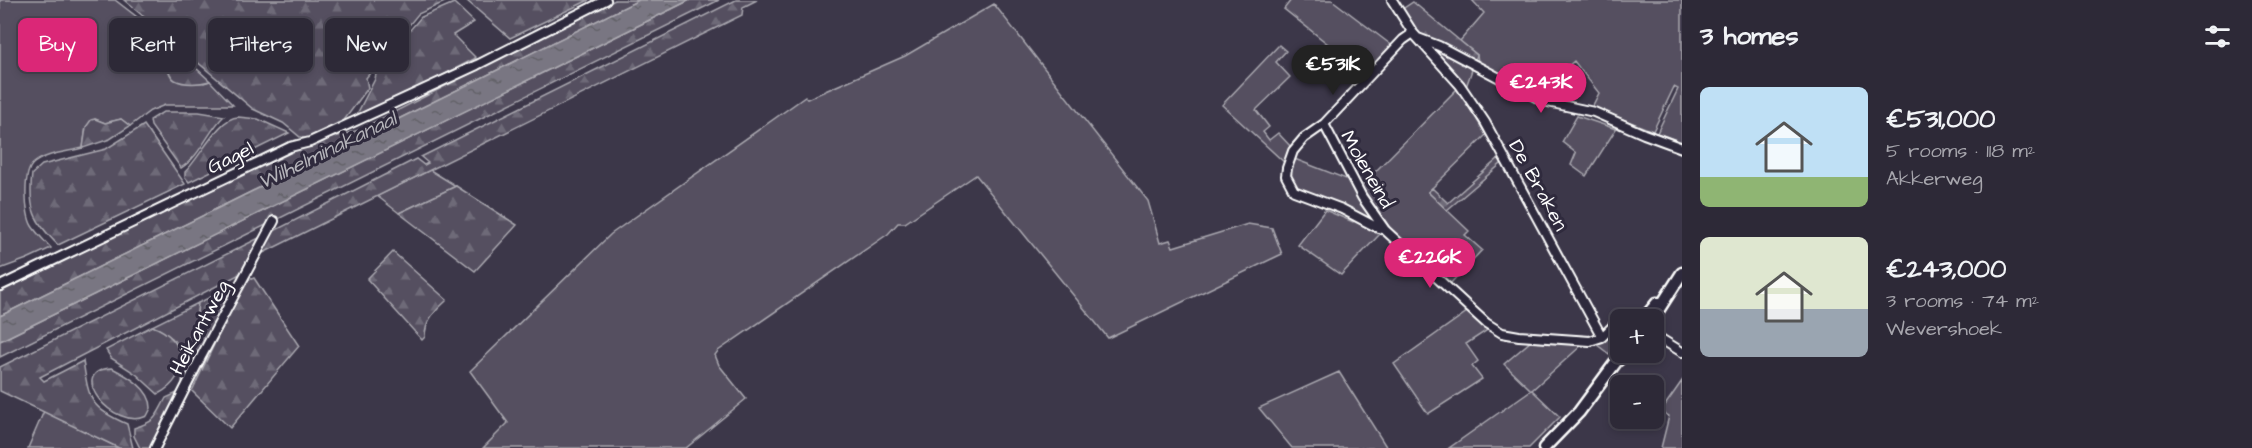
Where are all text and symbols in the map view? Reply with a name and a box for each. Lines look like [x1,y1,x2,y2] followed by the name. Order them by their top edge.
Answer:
[18,18,97,72] chip: Buy
[109,18,196,72] chip: Rent
[208,18,313,72] chip: Filters
[325,18,409,72] chip: New
[1700,18,1799,54] text: 3 homes
[2201,20,2234,53] icon: filters
[1291,45,1375,96] pin: €531K
[1306,50,1360,78] text: €531K
[1499,63,1583,114] pin: €243K
[1509,68,1573,96] text: €243K
[1886,101,1995,137] text: €531,000
[253,103,404,197] water label: Wilhelminakanaal
[1748,111,1820,183] icon: home
[1334,125,1401,214] street label: Moleneind
[203,135,259,182] street label: Gagel
[1502,135,1575,236] street label: De Braken
[1886,137,2035,165] text: 5 rooms · 118 m²
[1886,165,1983,193] text: Akkerweg
[1388,238,1472,289] pin: €226K
[1398,243,1462,271] text: €226K
[1886,251,2006,287] text: €243,000
[1748,261,1820,333] icon: home
[163,275,237,380] street label: Heikantweg
[1886,287,2039,315] text: 3 rooms · 74 m²
[1610,309,1664,429] map controls
[1610,309,1664,363] button: +
[1886,315,2002,343] text: Wevershoek
[1610,375,1664,429] button: −

